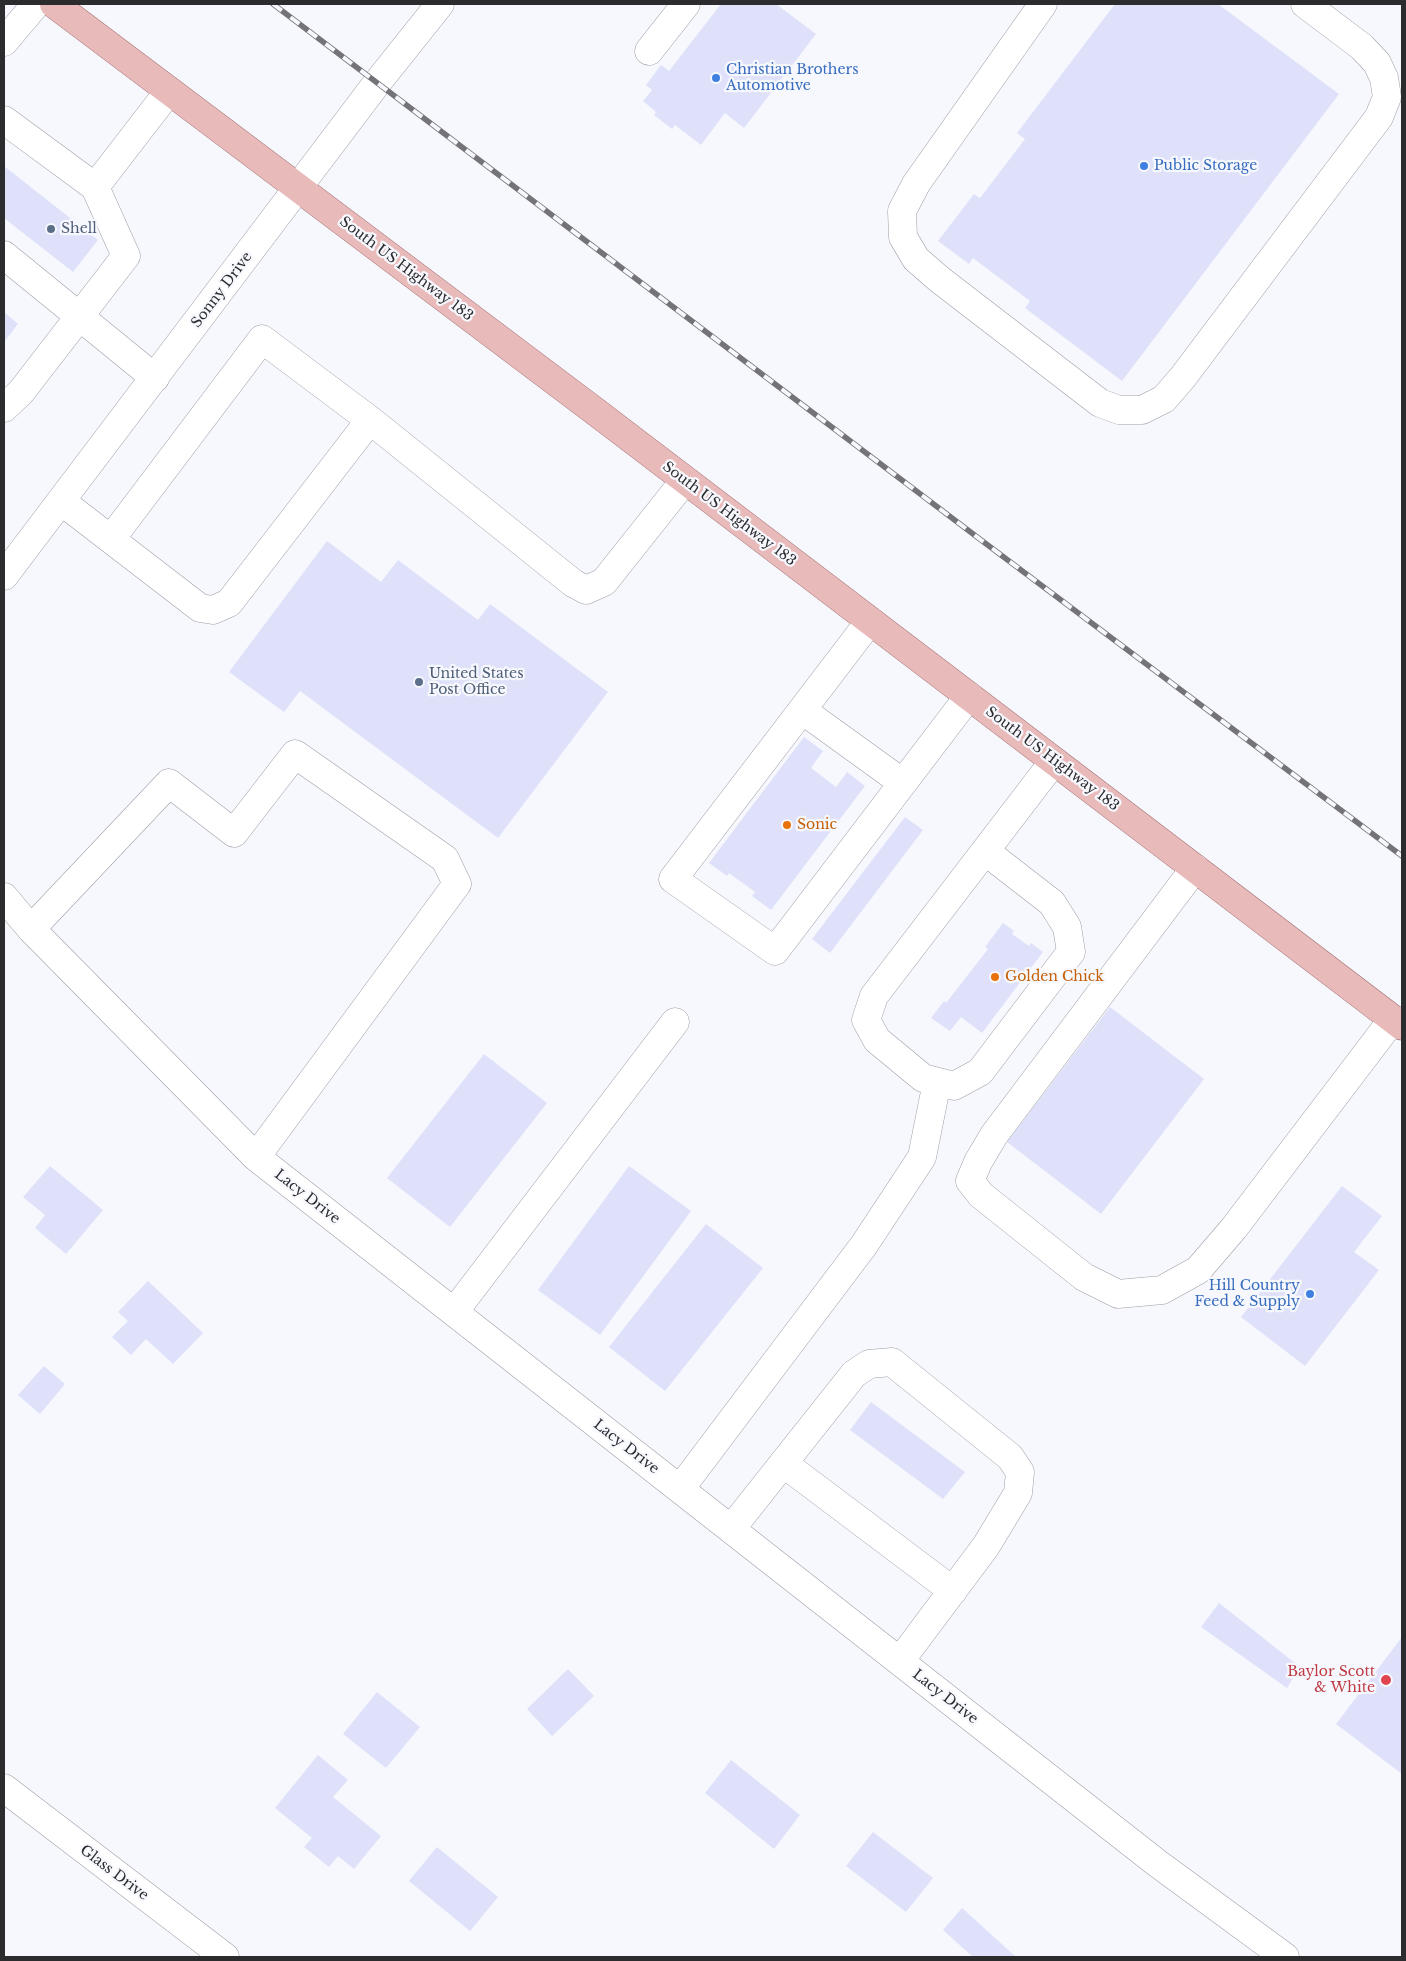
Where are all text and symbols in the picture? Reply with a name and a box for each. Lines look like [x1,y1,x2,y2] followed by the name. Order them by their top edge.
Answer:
[726,62,859,94] place label: Christian Brothers Automotive
[710,72,722,84] marker: Christian Brothers Automotive
[1154,158,1257,174] place label: Public Storage
[1138,160,1150,172] marker: Public Storage
[336,213,476,325] street label: South US Highway 183
[61,221,97,237] place label: Shell
[45,223,57,235] marker: Shell
[188,249,256,331] street label: Sonny Drive
[659,458,799,570] street label: South US Highway 183
[429,666,523,699] place label: United States Post Office
[413,676,425,688] marker: United States Post Office
[982,703,1122,815] street label: South US Highway 183
[797,817,837,833] place label: Sonic
[781,819,793,831] marker: Sonic
[1005,969,1104,985] place label: Golden Chick
[989,971,1001,983] marker: Golden Chick
[271,1166,343,1228] street label: Lacy Drive
[1195,1278,1300,1310] place label: Hill Country Feed & Supply
[1304,1288,1316,1300] marker: Hill Country Feed & Supply
[590,1416,662,1478] street label: Lacy Drive
[1287,1664,1375,1696] place label: Baylor Scott & White
[909,1666,981,1728] street label: Lacy Drive
[1379,1673,1393,1687] marker: Baylor Scott & White
[77,1842,151,1904] street label: Glass Drive

